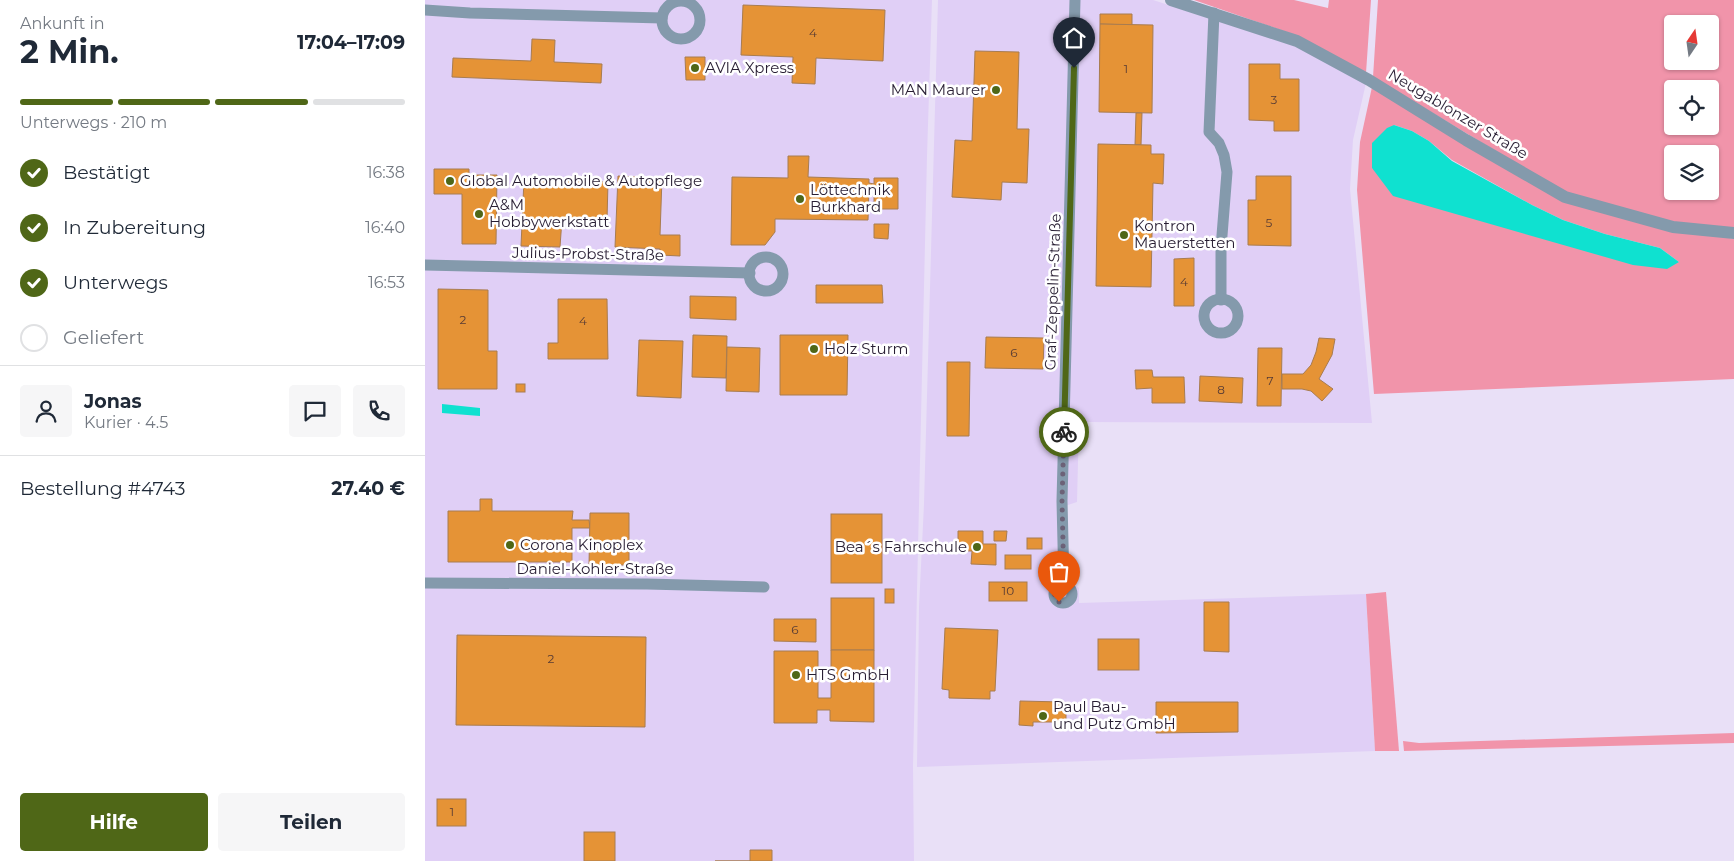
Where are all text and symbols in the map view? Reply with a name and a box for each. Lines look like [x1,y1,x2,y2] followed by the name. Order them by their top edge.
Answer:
[20,14,105,33] text: Ankunft in
[1664,15,1719,70] north arrow
[1664,15,1719,200] map controls
[1053,17,1095,68] pin
[1060,24,1088,52] icon: home
[809,25,817,40] house number: 4
[297,31,405,54] text: 17:04–17:09
[20,32,119,71] text: 2 Min.
[705,58,794,77] place label: AVIA Xpress
[1124,61,1128,76] house number: 1
[689,62,701,74] marker: AVIA Xpress
[1385,64,1531,163] street label: Neugablonzer Straße
[891,80,986,99] place label: MAN Maurer
[1664,80,1719,135] button: locate
[990,84,1002,96] marker: MAN Maurer
[1271,92,1278,107] house number: 3
[20,113,167,132] text: Unterwegs · 210 m
[1664,145,1719,200] button: layers
[20,159,48,187] icon: check
[63,161,150,184] text: Bestätigt
[367,163,405,182] text: 16:38
[460,171,702,190] place label: Global Automobile & Autopflege
[444,175,456,187] marker: Global Automobile & Autopflege
[810,180,891,216] place label: Löttechnik Burkhard
[794,193,806,205] marker: Löttechnik Burkhard
[489,195,609,231] place label: A&M Hobbywerkstatt
[473,208,485,220] marker: A&M Hobbywerkstatt
[1040,213,1065,371] street label: Graf-Zeppelin-Straße
[20,214,48,242] icon: check
[1266,215,1273,230] house number: 5
[63,216,206,239] text: In Zubereitung
[1134,216,1235,252] place label: Kontron Mauerstetten
[365,218,405,237] text: 16:40
[1118,229,1130,241] marker: Kontron Mauerstetten
[511,243,664,264] street label: Julius-Probst-Straße
[20,269,48,297] icon: check
[63,271,168,294] text: Unterwegs
[368,273,405,292] text: 16:53
[1180,274,1188,289] house number: 4
[460,312,467,327] house number: 2
[579,313,587,328] house number: 4
[63,326,144,349] text: Geliefert
[824,339,908,358] place label: Holz Sturm
[808,343,820,355] marker: Holz Sturm
[1010,345,1018,360] house number: 6
[1266,373,1274,388] house number: 7
[1217,382,1225,397] house number: 8
[20,385,72,437] button: person
[289,385,341,437] button: chat
[353,385,405,437] button: phone
[84,390,142,413] text: Jonas
[1039,407,1089,457] courier
[84,413,168,432] text: Kurier · 4.5
[1050,418,1078,446] icon: bike
[20,477,186,500] text: Bestellung #4743
[331,477,405,500] text: 27.40 €
[520,535,643,554] place label: Corona Kinoplex
[835,537,967,556] place label: Bea´s Fahrschule
[504,539,516,551] marker: Corona Kinoplex
[971,541,983,553] marker: Bea´s Fahrschule
[1038,551,1080,602] pin
[1045,558,1073,586] icon: bag
[516,559,674,578] street label: Daniel-Kohler-Straße
[1002,583,1014,598] house number: 10
[791,622,799,637] house number: 6
[548,651,555,666] house number: 2
[806,665,890,684] place label: HTS GmbH
[790,669,802,681] marker: HTS GmbH
[1053,697,1176,733] place label: Paul Bau- und Putz GmbH
[1037,710,1049,722] marker: Paul Bau- und Putz GmbH
[20,793,208,851] button: Hilfe
[218,793,405,851] button: Teilen
[450,804,454,819] house number: 1

